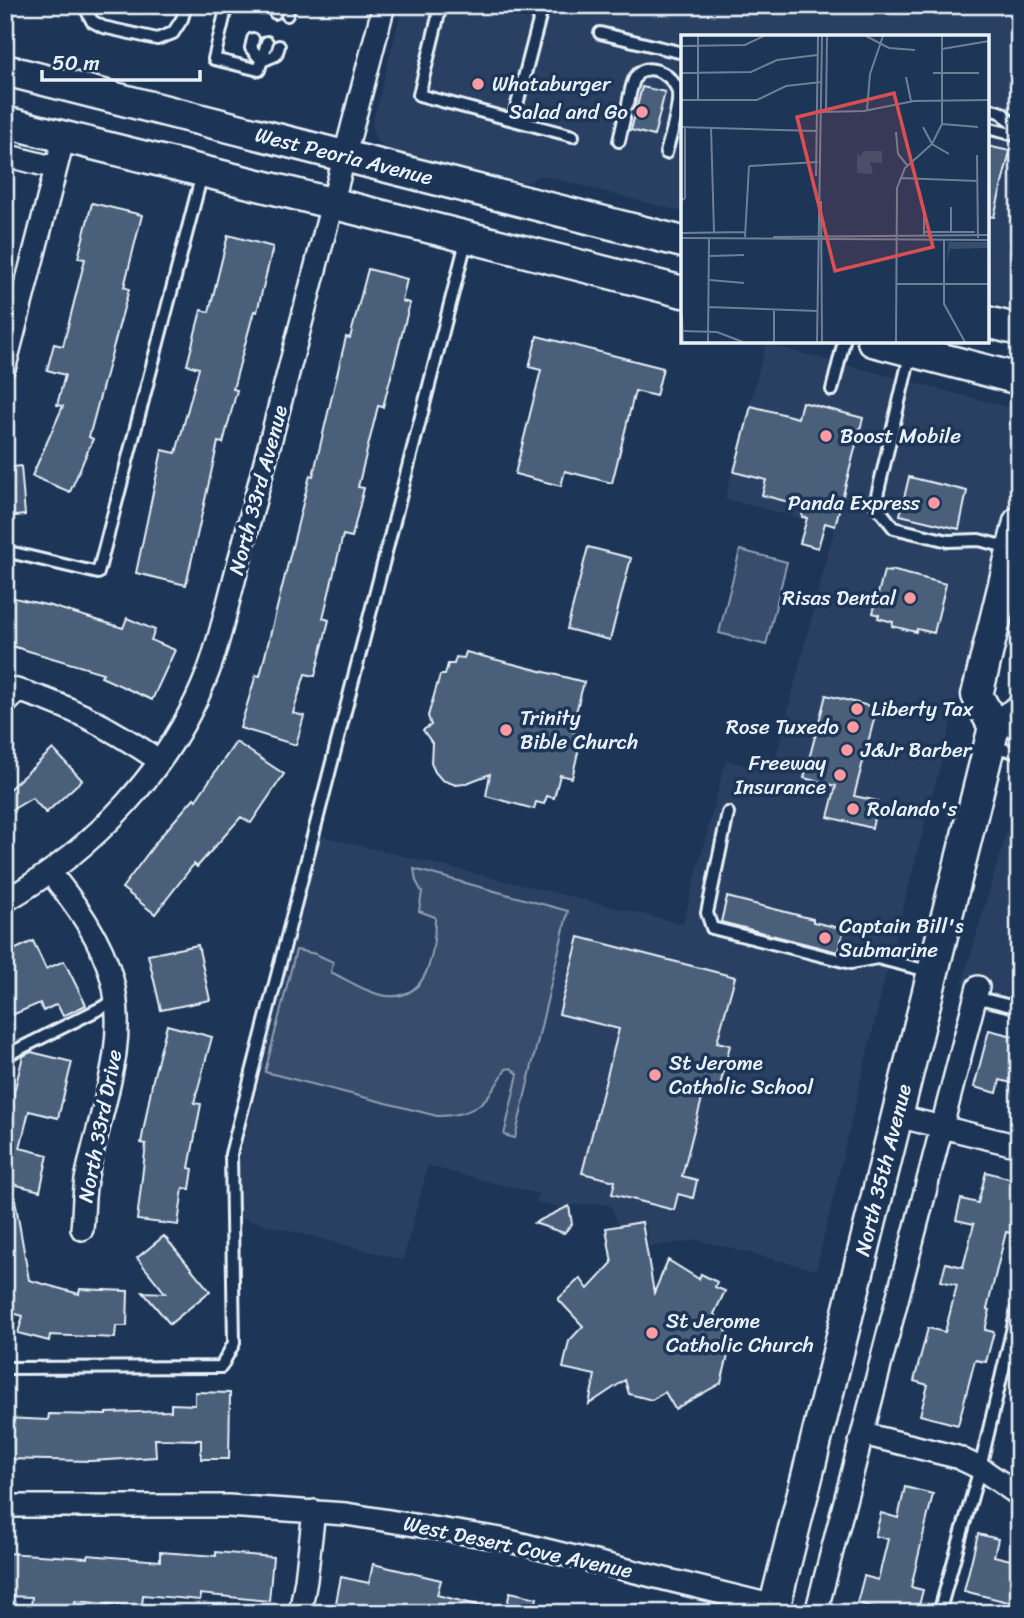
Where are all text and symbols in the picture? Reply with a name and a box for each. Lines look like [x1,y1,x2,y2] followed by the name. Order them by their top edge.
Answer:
[681,35,989,343] inset map
[42,38,200,82] scale bar
[52,44,100,82] text: 50 m
[492,65,612,103] place label: Whataburger
[470,76,486,92] marker: Whataburger
[509,93,628,131] place label: Salad and Go
[634,104,650,120] marker: Salad and Go
[251,116,437,197] street label: West Peoria Avenue
[217,401,299,579] street label: North 33rd Avenue
[840,417,961,455] place label: Boost Mobile
[818,428,834,444] marker: Boost Mobile
[788,484,920,522] place label: Panda Express
[926,495,942,511] marker: Panda Express
[782,579,897,617] place label: Risas Dental
[902,590,918,606] marker: Risas Dental
[871,690,974,728] place label: Liberty Tax
[520,699,638,761] place label: Trinity Bible Church
[849,701,865,717] marker: Liberty Tax
[726,708,839,746] place label: Rose Tuxedo
[845,719,861,735] marker: Rose Tuxedo
[498,722,514,738] marker: Trinity Bible Church
[860,731,973,769] place label: J&Jr Barber
[839,742,855,758] marker: J&Jr Barber
[733,744,826,806] place label: Freeway Insurance
[832,767,848,783] marker: Freeway Insurance
[867,790,958,828] place label: Rolando's
[845,801,861,817] marker: Rolando's
[839,907,964,969] place label: Captain Bill's Submarine
[817,930,833,946] marker: Captain Bill's Submarine
[669,1044,814,1106] place label: St Jerome Catholic School
[67,1046,133,1206] street label: North 33rd Drive
[647,1067,663,1083] marker: St Jerome Catholic School
[843,1080,923,1260] street label: North 35th Avenue
[666,1302,814,1364] place label: St Jerome Catholic Church
[644,1325,660,1341] marker: St Jerome Catholic Church
[400,1504,636,1590] street label: West Desert Cove Avenue

